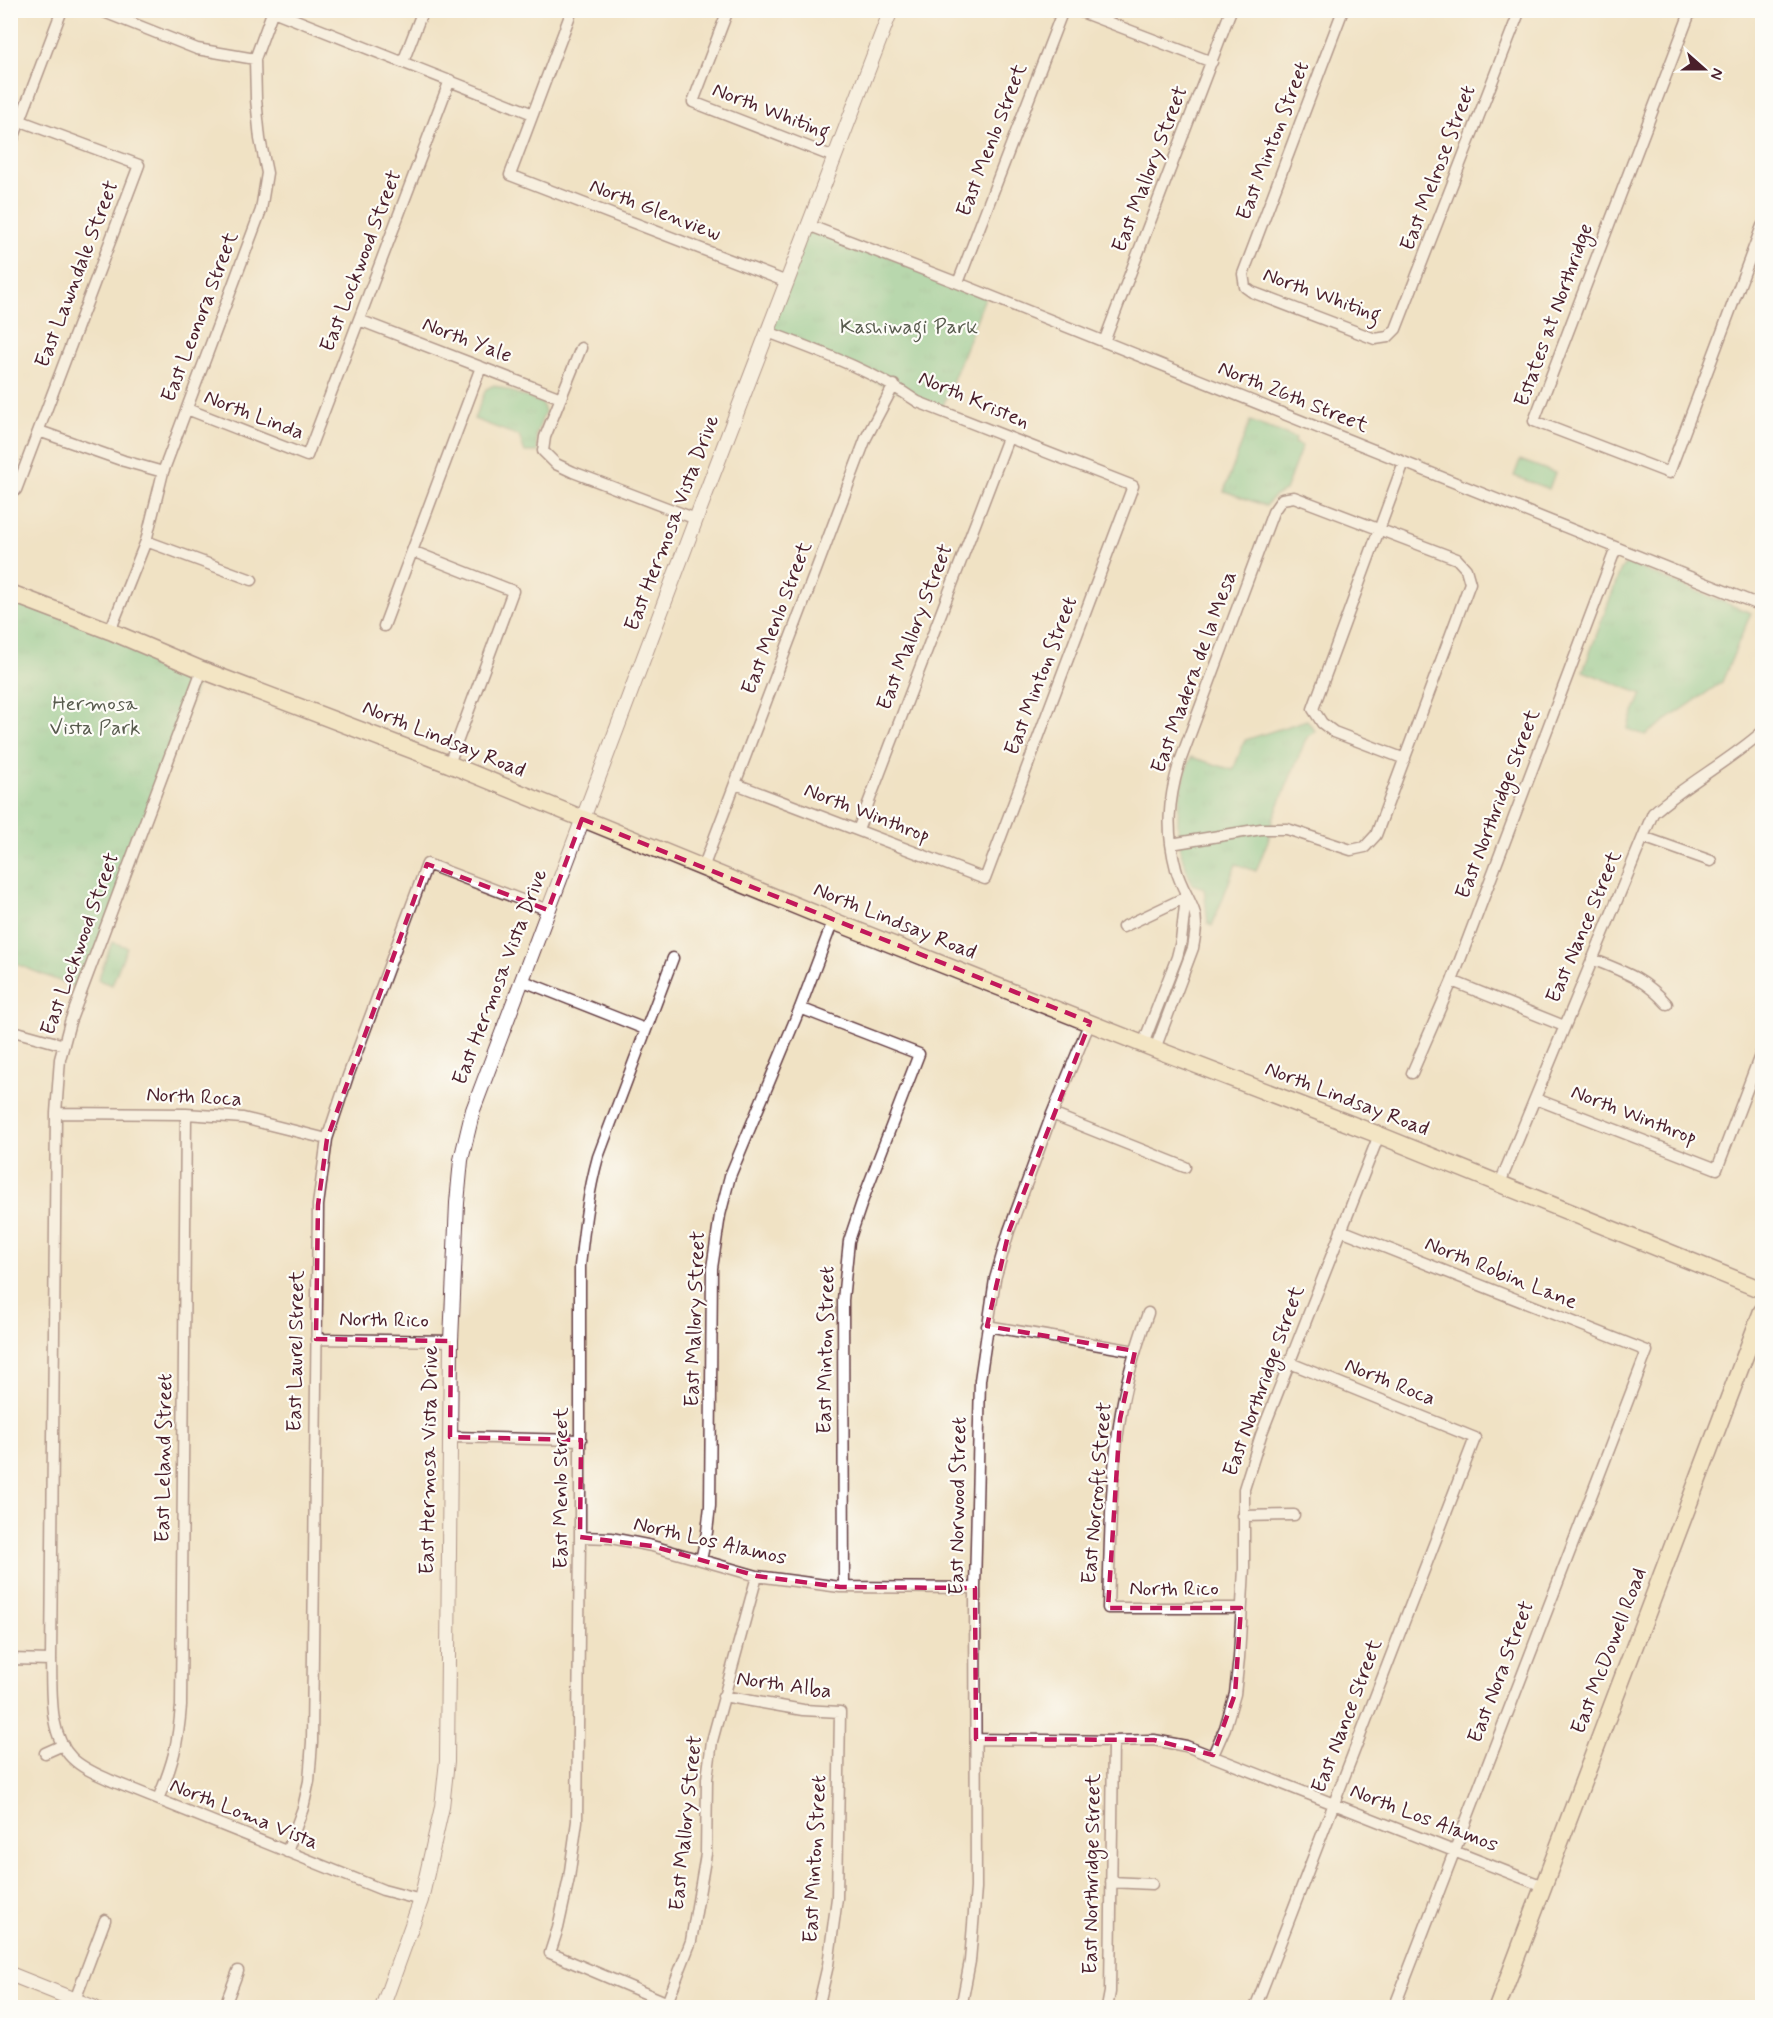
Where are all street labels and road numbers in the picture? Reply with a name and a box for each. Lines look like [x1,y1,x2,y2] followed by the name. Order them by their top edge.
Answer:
[1230,57,1316,224] street label: East Minton Street
[950,59,1034,221] street label: East Menlo Street
[707,76,834,148] street label: North Whiting
[1394,81,1482,255] street label: East Melrose Street
[1105,82,1195,256] street label: East Mallory Street
[313,166,409,356] street label: East Lockwood Street
[585,172,725,248] street label: North Glenview
[28,176,126,372] street label: East Lawndale Street
[1508,219,1601,411] street label: Estates at Northridge
[155,227,246,406] street label: East Leonora Street
[1258,261,1385,331] street label: North Whiting
[418,310,516,370] street label: North Yale
[1214,354,1373,440] street label: North 26th Street
[914,364,1034,436] street label: North Kristen
[200,383,308,447] street label: North Linda
[618,411,726,635] street label: East Hermosa Vista Drive
[735,537,819,699] street label: East Menlo Street
[870,540,960,714] street label: East Mallory Street
[1144,567,1244,777] street label: East Madera de la Mesa
[998,592,1084,759] street label: East Minton Street
[358,693,530,785] street label: North Lindsay Road
[1449,705,1548,903] street label: East Northridge Street
[800,776,934,850] street label: North Winthrop
[1539,846,1629,1007] street label: East Nance Street
[34,849,126,1039] street label: East Lockwood Street
[446,865,554,1089] street label: East Hermosa Vista Drive
[809,875,981,967] street label: North Lindsay Road
[1261,1055,1433,1143] street label: North Lindsay Road
[1567,1078,1701,1152] street label: North Winthrop
[146,1081,242,1113] street label: North Roca
[678,1230,712,1408] street label: East Mallory Street
[1421,1230,1581,1316] street label: North Robin Lane
[811,1266,841,1434] street label: East Minton Street
[281,1269,311,1432] street label: East Laurel Street
[1216,1281,1313,1481] street label: East Northridge Street
[339,1305,429,1335] street label: North Rico
[413,1345,445,1575] street label: East Hermosa Vista Drive
[1340,1351,1440,1413] street label: North Roca
[149,1373,179,1543] street label: East Leland Street
[1075,1401,1119,1585] street label: East Norcroft Street
[547,1406,575,1569] street label: East Menlo Street
[942,1417,974,1595] street label: East Norwood Street
[631,1510,789,1572] street label: North Los Alamos
[1564,1564,1654,1738] street label: East McDowell Road
[1129,1575,1219,1603] street label: North Rico
[1461,1597,1541,1747] street label: East Nora Street
[1305,1634,1389,1797] street label: East Nance Street
[735,1664,833,1706] street label: North Alba
[663,1734,709,1912] street label: East Mallory Street
[166,1771,322,1857] street label: North Loma Vista
[1076,1773,1109,1975] street label: East Northridge Street
[797,1774,833,1944] street label: East Minton Street
[1346,1777,1502,1859] street label: North Los Alamos

